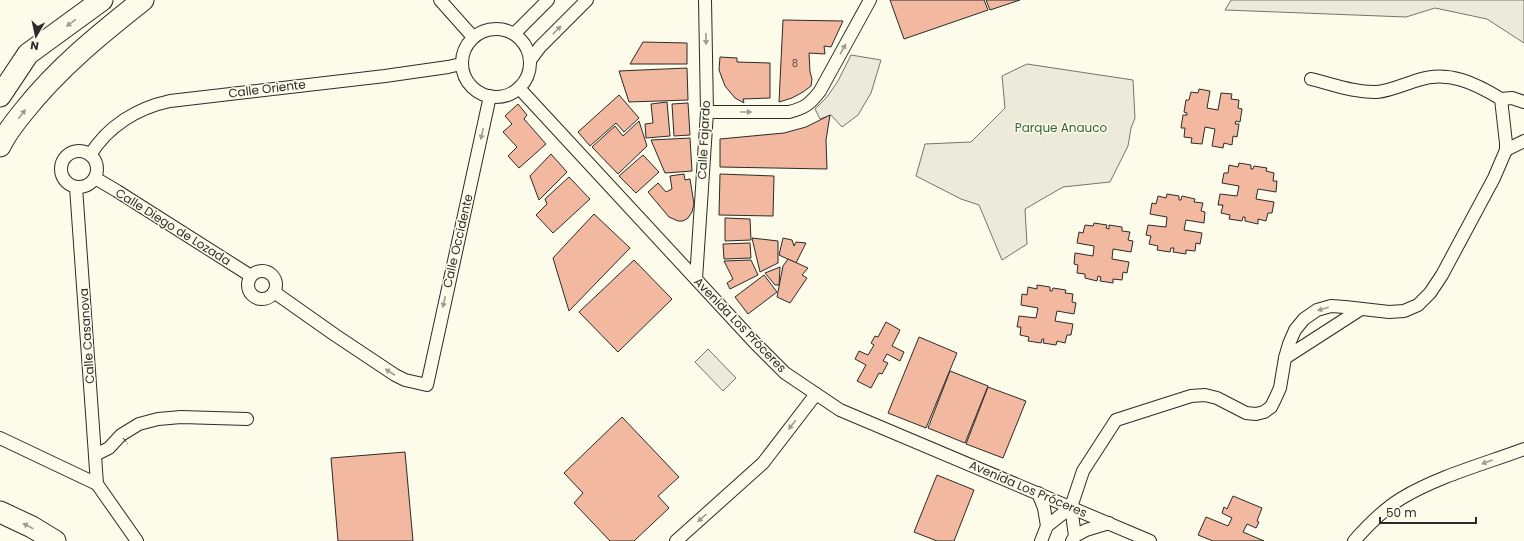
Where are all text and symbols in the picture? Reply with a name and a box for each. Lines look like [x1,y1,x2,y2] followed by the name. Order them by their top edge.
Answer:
[16,16,56,56] north arrow
[65,19,76,27] one-way arrow
[552,25,562,35] one-way arrow
[703,33,709,46] one-way arrow
[29,37,40,54] text: N
[840,44,847,55] one-way arrow
[792,56,798,71] house number: 8
[227,75,307,102] street label: Calle Oriente
[693,100,714,180] street label: Calle Fajardo
[17,109,26,120] one-way arrow
[740,109,753,115] one-way arrow
[1015,119,1108,136] park label: Parque Anauco
[478,128,484,141] one-way arrow
[112,184,234,269] street label: Calle Diego de Lozada
[438,192,477,290] street label: Calle Occidente
[690,273,790,376] street label: Avenida Los Próceres
[75,288,98,384] street label: Calle Casanova
[441,296,447,309] one-way arrow
[1317,306,1329,312] one-way arrow
[385,368,395,376] one-way arrow
[788,420,797,431] one-way arrow
[967,456,1090,521] street label: Avenida Los Próceres
[1481,460,1493,466] one-way arrow
[1380,499,1476,525] scale bar
[1386,504,1417,521] text: 50 m
[697,513,706,522] one-way arrow
[22,522,34,529] one-way arrow

